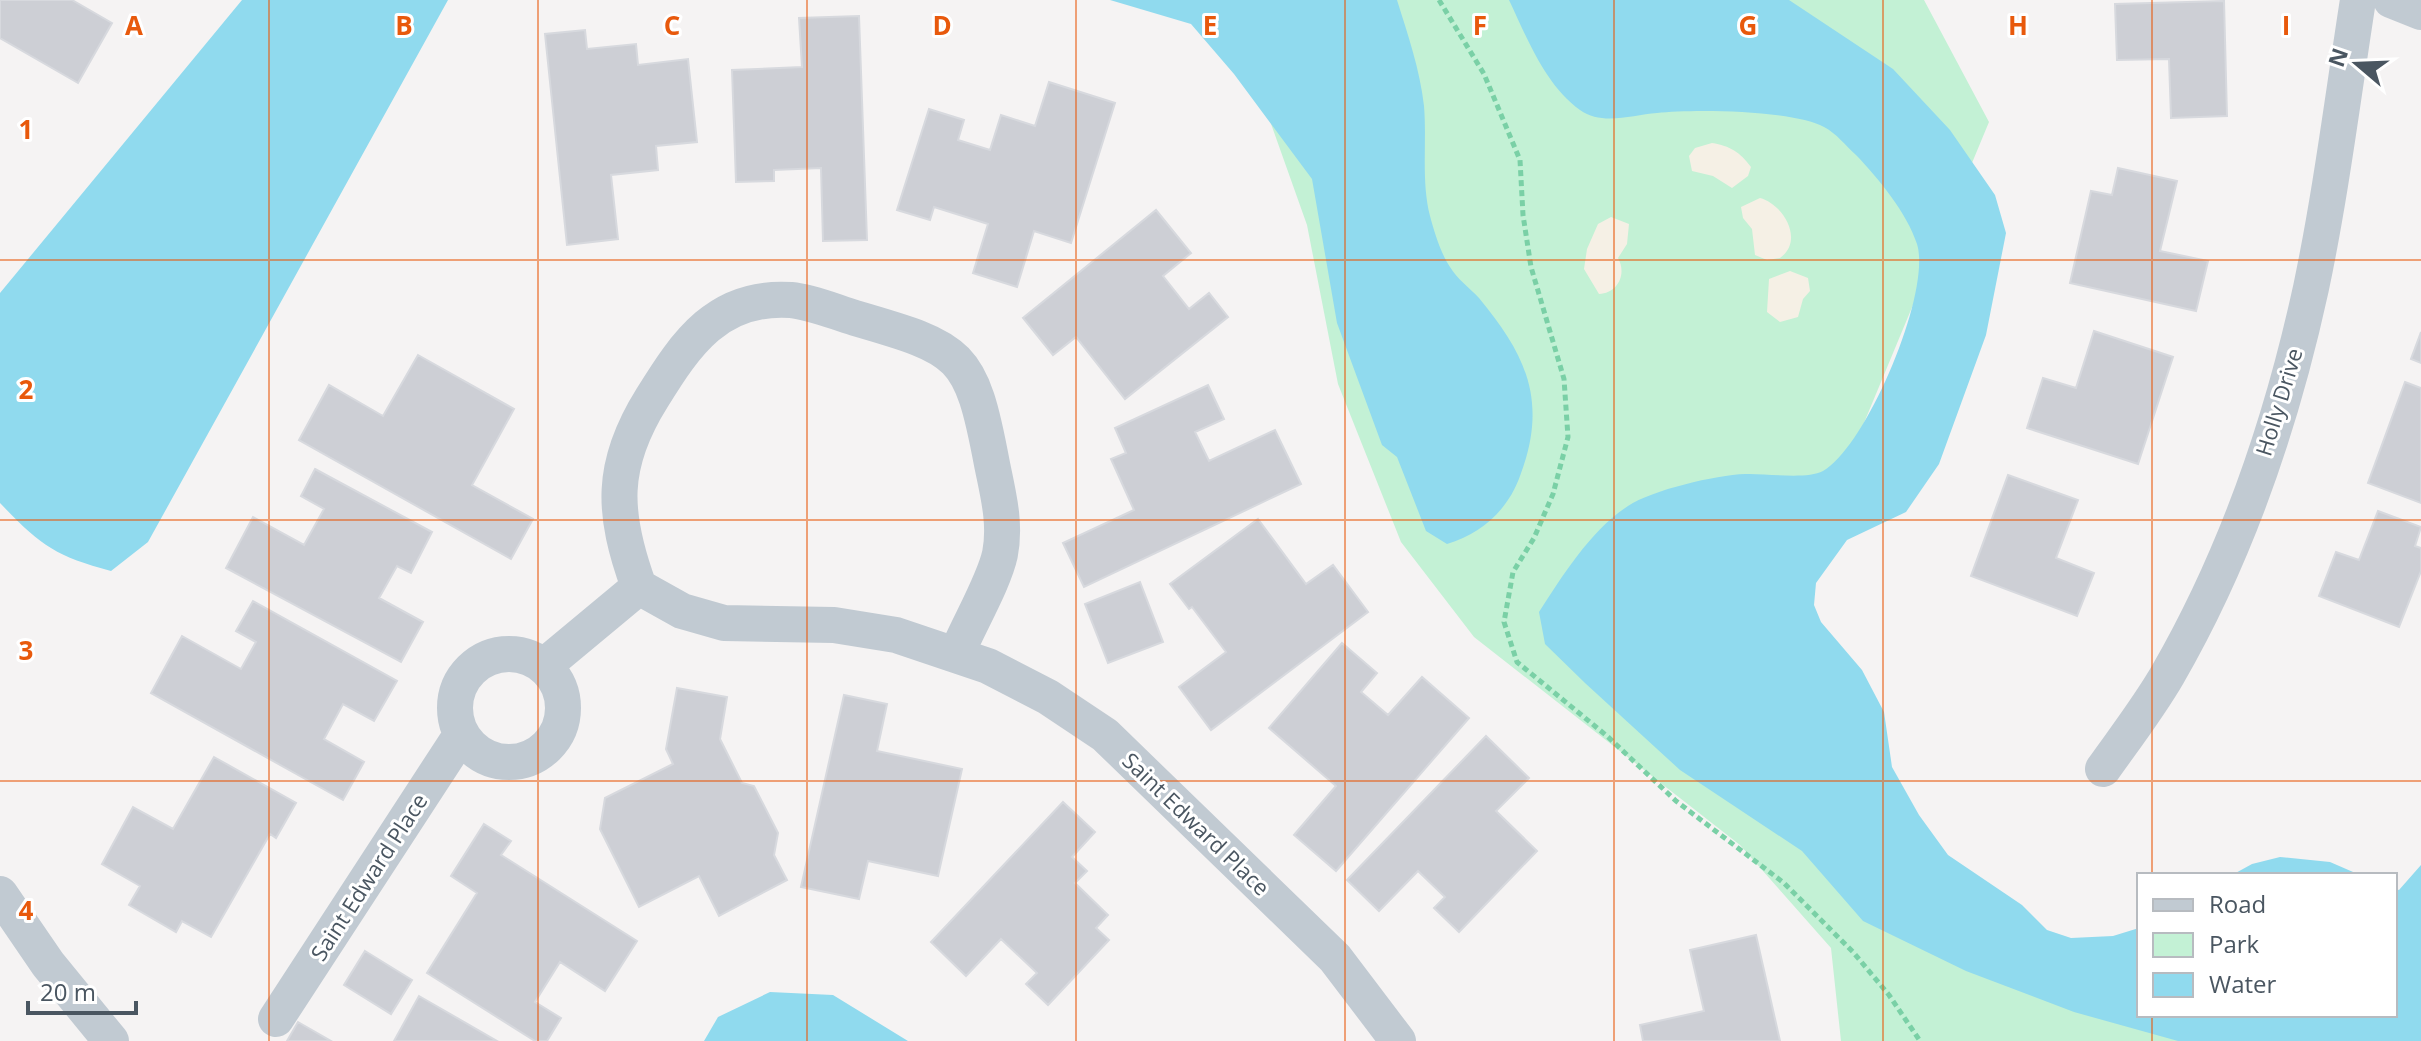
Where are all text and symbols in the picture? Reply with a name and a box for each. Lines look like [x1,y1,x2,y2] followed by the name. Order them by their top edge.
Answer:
[125,7,143,43] text: A
[395,7,413,43] text: B
[664,7,680,43] text: C
[932,7,952,43] text: D
[1203,7,1217,43] text: E
[1473,7,1487,43] text: F
[1739,7,1757,43] text: G
[2008,7,2028,43] text: H
[2282,7,2290,43] text: I
[2317,24,2397,104] north arrow
[2320,44,2354,71] text: N
[19,111,33,147] text: 1
[2247,344,2309,459] street label: Holly Drive
[19,371,34,407] text: 2
[19,632,33,668] text: 3
[1117,745,1277,901] street label: Saint Edward Place
[303,787,434,966] street label: Saint Edward Place
[2137,873,2397,1017] legend
[2209,887,2266,920] text: Road
[19,892,34,928] text: 4
[2209,927,2260,960] text: Park
[28,965,136,1015] scale bar
[2209,967,2277,1000] text: Water
[40,975,96,1008] text: 20 m

